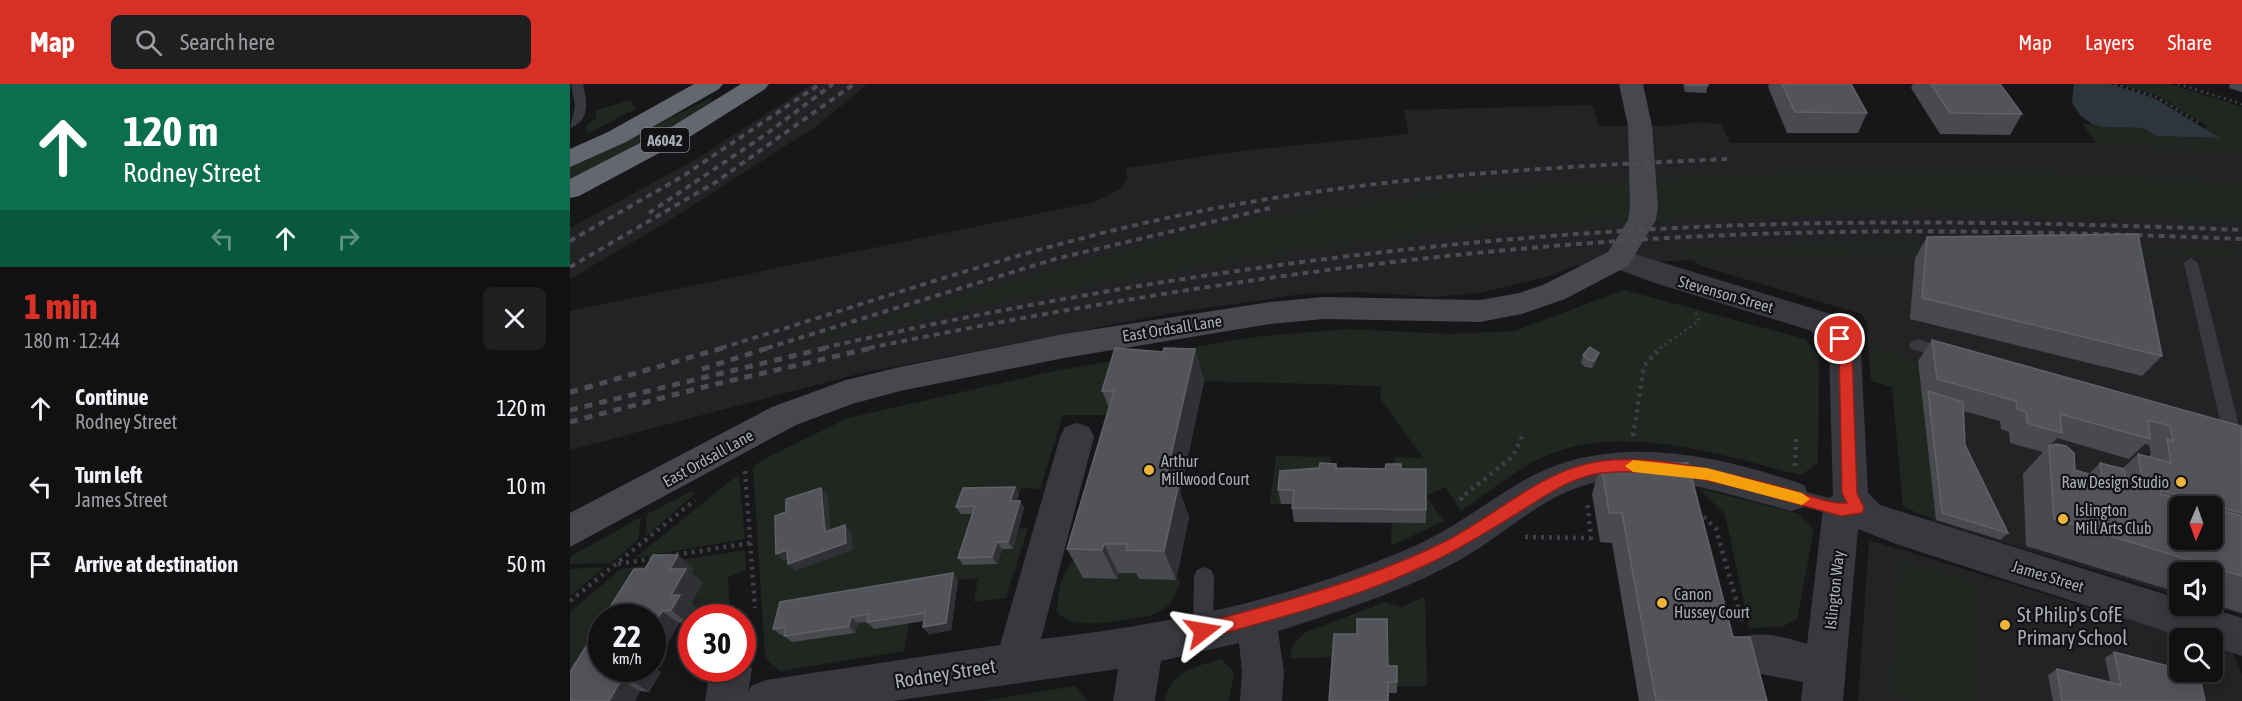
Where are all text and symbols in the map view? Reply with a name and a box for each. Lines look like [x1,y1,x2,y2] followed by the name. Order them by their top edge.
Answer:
[111,15,531,69] search box
[30,26,75,58] text: Map
[132,26,165,59] icon: search
[180,29,275,55] text: Search here
[2018,30,2052,54] text: Map
[2085,30,2135,54] text: Layers
[2168,30,2212,54] text: Share
[123,107,218,155] text: 120 m
[24,108,102,186] icon: ahead
[641,128,689,152] road number: A6042
[123,157,261,188] text: Rodney Street
[206,222,239,255] icon: left
[269,222,302,255] icon: ahead
[332,222,365,255] icon: right
[1676,272,1776,316] street label: Stevenson Street
[24,285,98,327] text: 1 min
[483,287,546,350] button: close
[1121,311,1223,345] street label: East Ordsall Lane
[1814,313,1865,364] pin
[1823,322,1856,355] icon: arrive
[24,329,120,352] text: 180 m · 12:44
[75,384,149,410] text: Continue
[24,392,57,425] icon: ahead
[496,395,546,421] text: 120 m
[75,410,177,433] text: Rodney Street
[660,426,756,490] street label: East Ordsall Lane
[1161,452,1250,488] place label: Arthur Millwood Court
[75,462,142,488] text: Turn left
[1142,463,1156,477] marker: Arthur Millwood Court
[24,470,57,503] icon: left
[506,473,546,499] text: 10 m
[2062,473,2169,492] place label: Raw Design Studio
[2174,475,2188,489] marker: Raw Design Studio
[75,488,168,511] text: James Street
[2169,496,2223,550] north arrow
[2169,496,2223,682] map controls
[2075,501,2152,537] place label: Islington Mill Arts Club
[2056,512,2070,526] marker: Islington Mill Arts Club
[24,548,57,581] icon: arrive
[1821,549,1848,631] street label: Islington Way
[75,551,238,577] text: Arrive at destination
[506,551,546,577] text: 50 m
[2010,557,2087,596] street label: James Street
[2169,562,2223,616] button: sound
[1674,585,1750,622] place label: Canon Hussey Court
[1655,596,1669,610] marker: Canon Hussey Court
[1171,599,1235,663] position arrow
[2017,603,2128,649] place label: St Philip's CofE Primary School
[678,604,756,682] speed limit sign: 30
[1998,618,2012,632] marker: St Philip's CofE Primary School
[613,619,641,653] text: 22
[2169,628,2223,682] button: search
[612,650,642,667] text: km/h
[893,654,998,692] street label: Rodney Street

